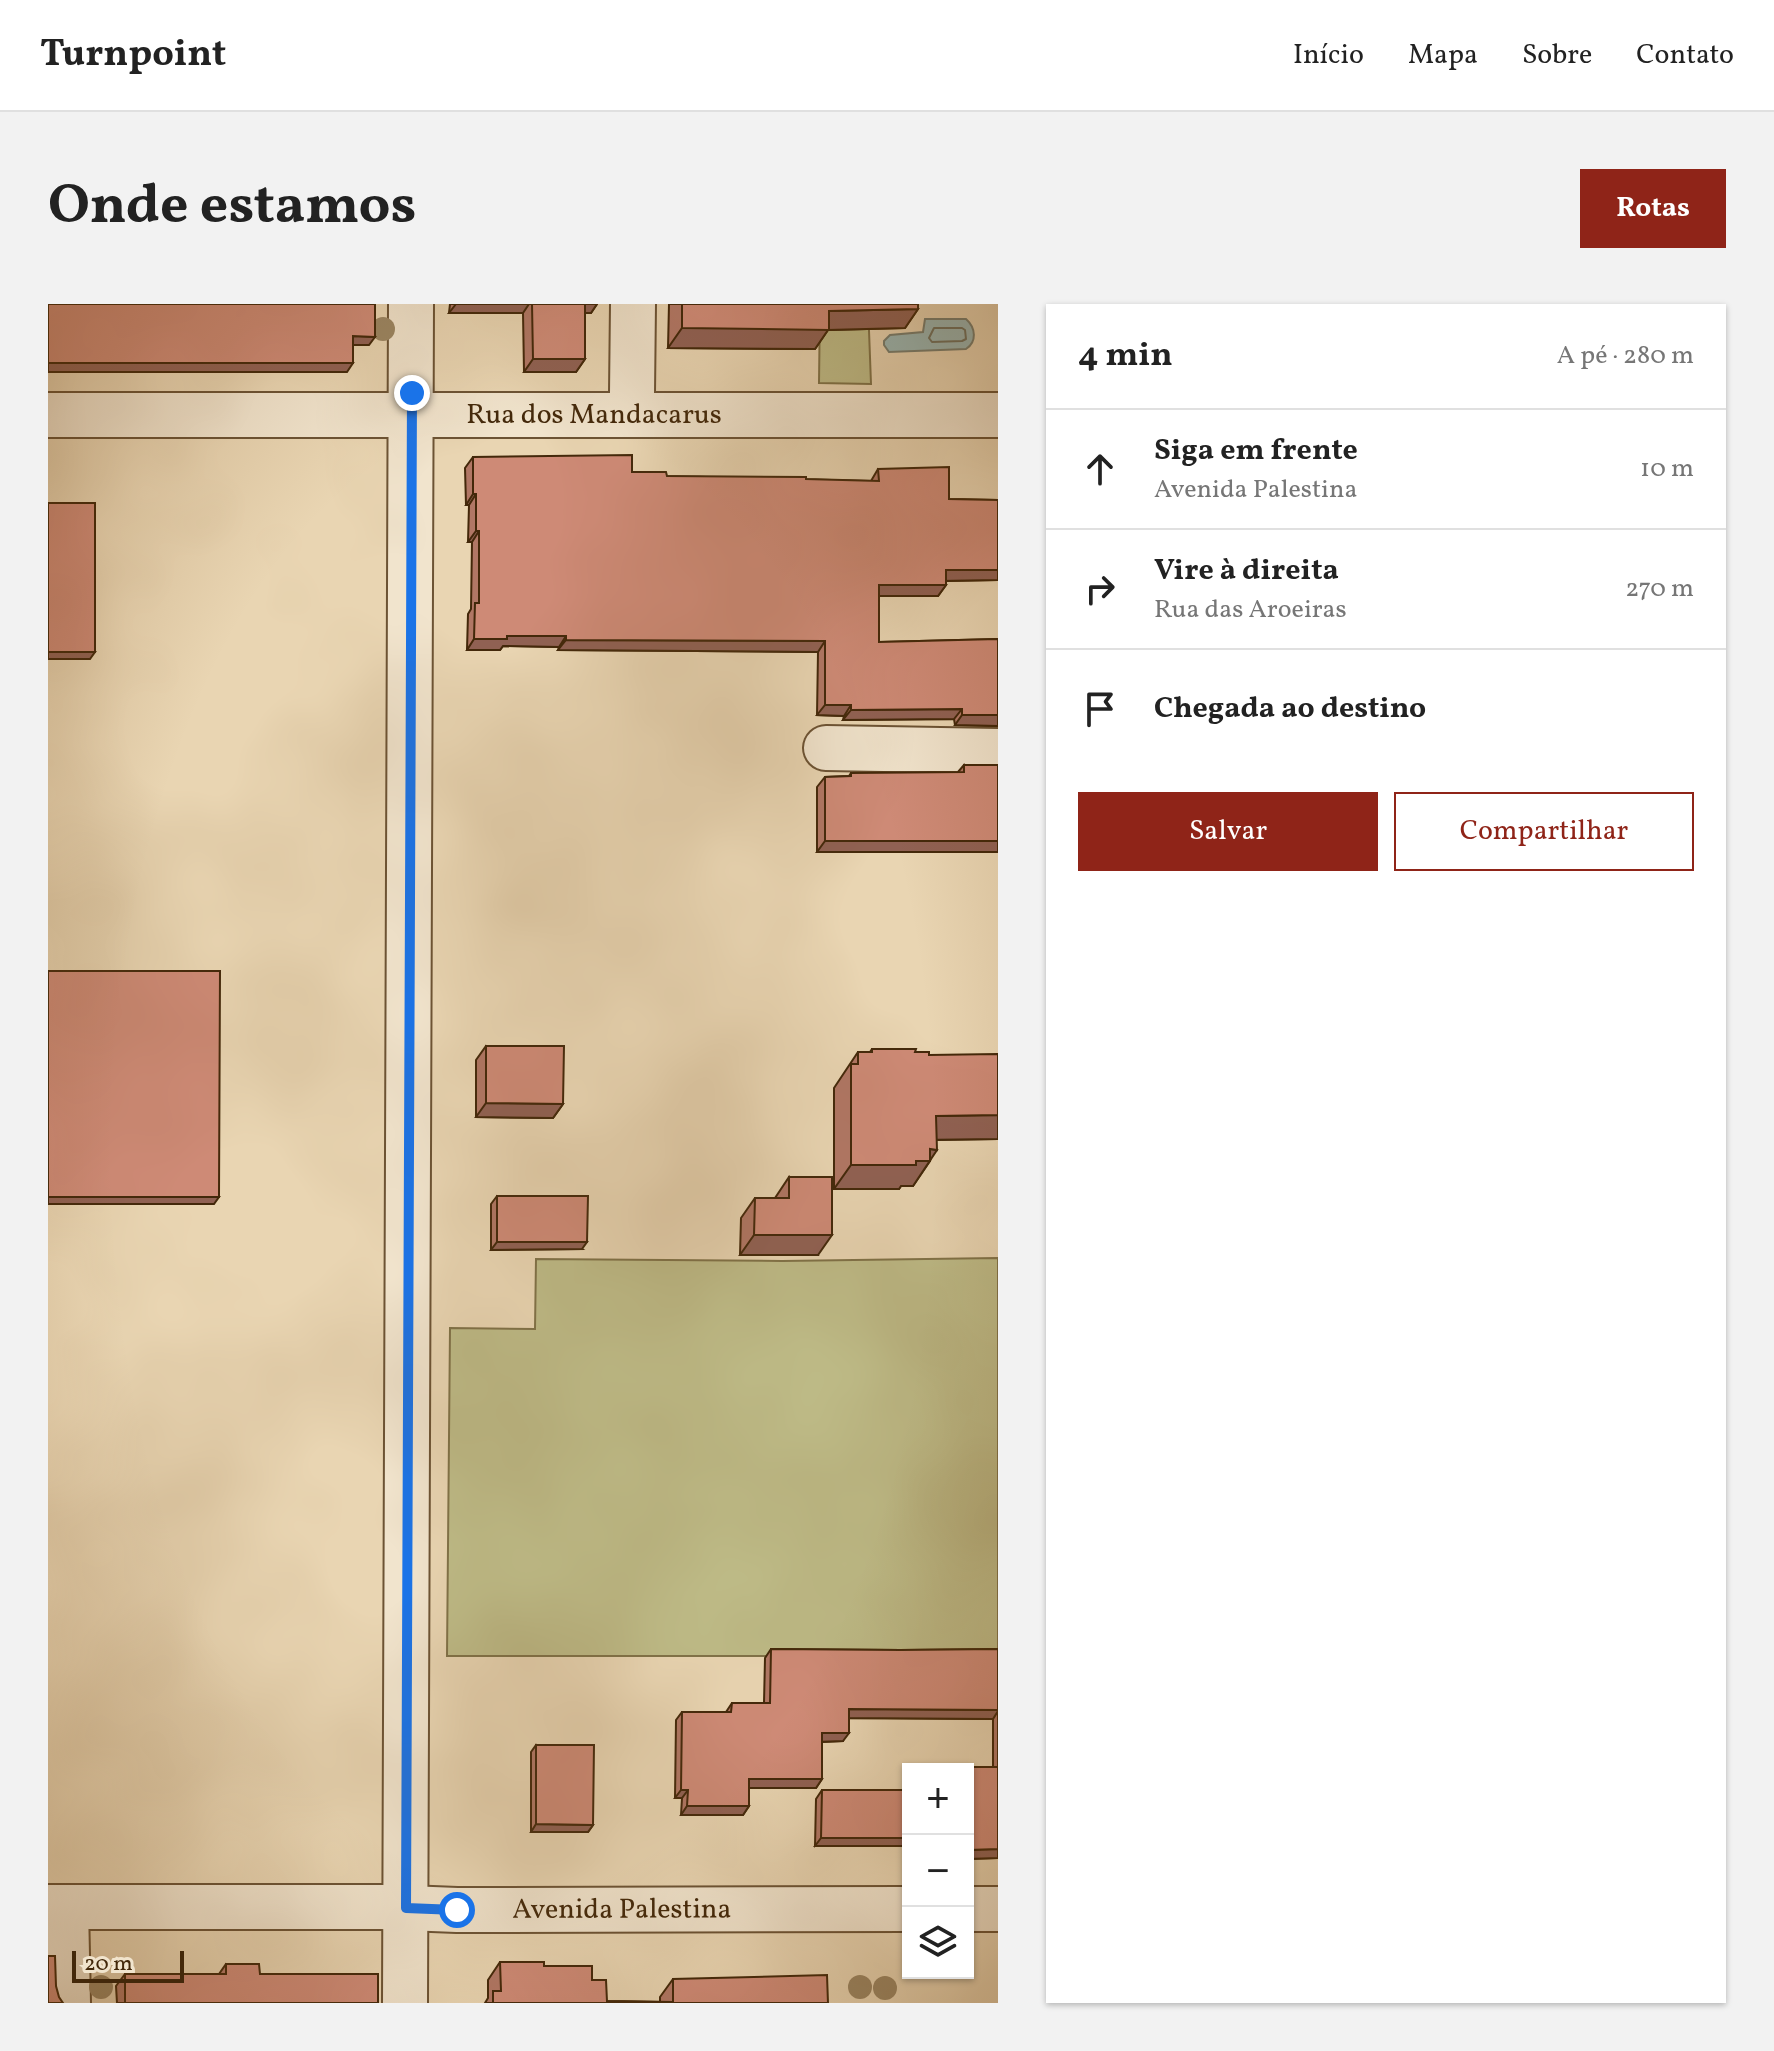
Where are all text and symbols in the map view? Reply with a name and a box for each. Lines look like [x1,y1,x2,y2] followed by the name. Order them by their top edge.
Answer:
[40,29,226,82] text: Turnpoint
[1293,36,1364,75] text: Início
[1408,36,1478,75] text: Mapa
[1522,36,1592,75] text: Sobre
[1636,36,1734,75] text: Contato
[48,169,417,247] text: Onde estamos
[1580,169,1726,248] button: Rotas
[1078,333,1173,380] text: 4 min
[1557,338,1694,374] text: A pé · 280 m
[394,375,430,411] route end
[466,396,722,435] street label: Rua dos Mandacarus
[1154,430,1358,472] text: Siga em frente
[1078,447,1122,491] icon: ahead
[1640,451,1694,487] text: 10 m
[1154,472,1357,508] text: Avenida Palestina
[1154,550,1339,592] text: Vire à direita
[1078,567,1122,611] icon: right
[1625,571,1694,607] text: 270 m
[1154,592,1347,628] text: Rua das Aroeiras
[1078,687,1122,731] icon: arrive
[1154,688,1426,730] text: Chegada ao destino
[1078,792,1378,871] button: Salvar
[1394,792,1694,871] button: Compartilhar
[902,1763,974,1979] map controls
[902,1763,974,1835] button: +
[902,1835,974,1907] button: −
[512,1890,732,1929] street label: Avenida Palestina
[439,1892,475,1928] route start
[902,1907,974,1979] button: layers
[72,1947,184,1983] scale bar
[84,1949,133,1980] text: 20 m

